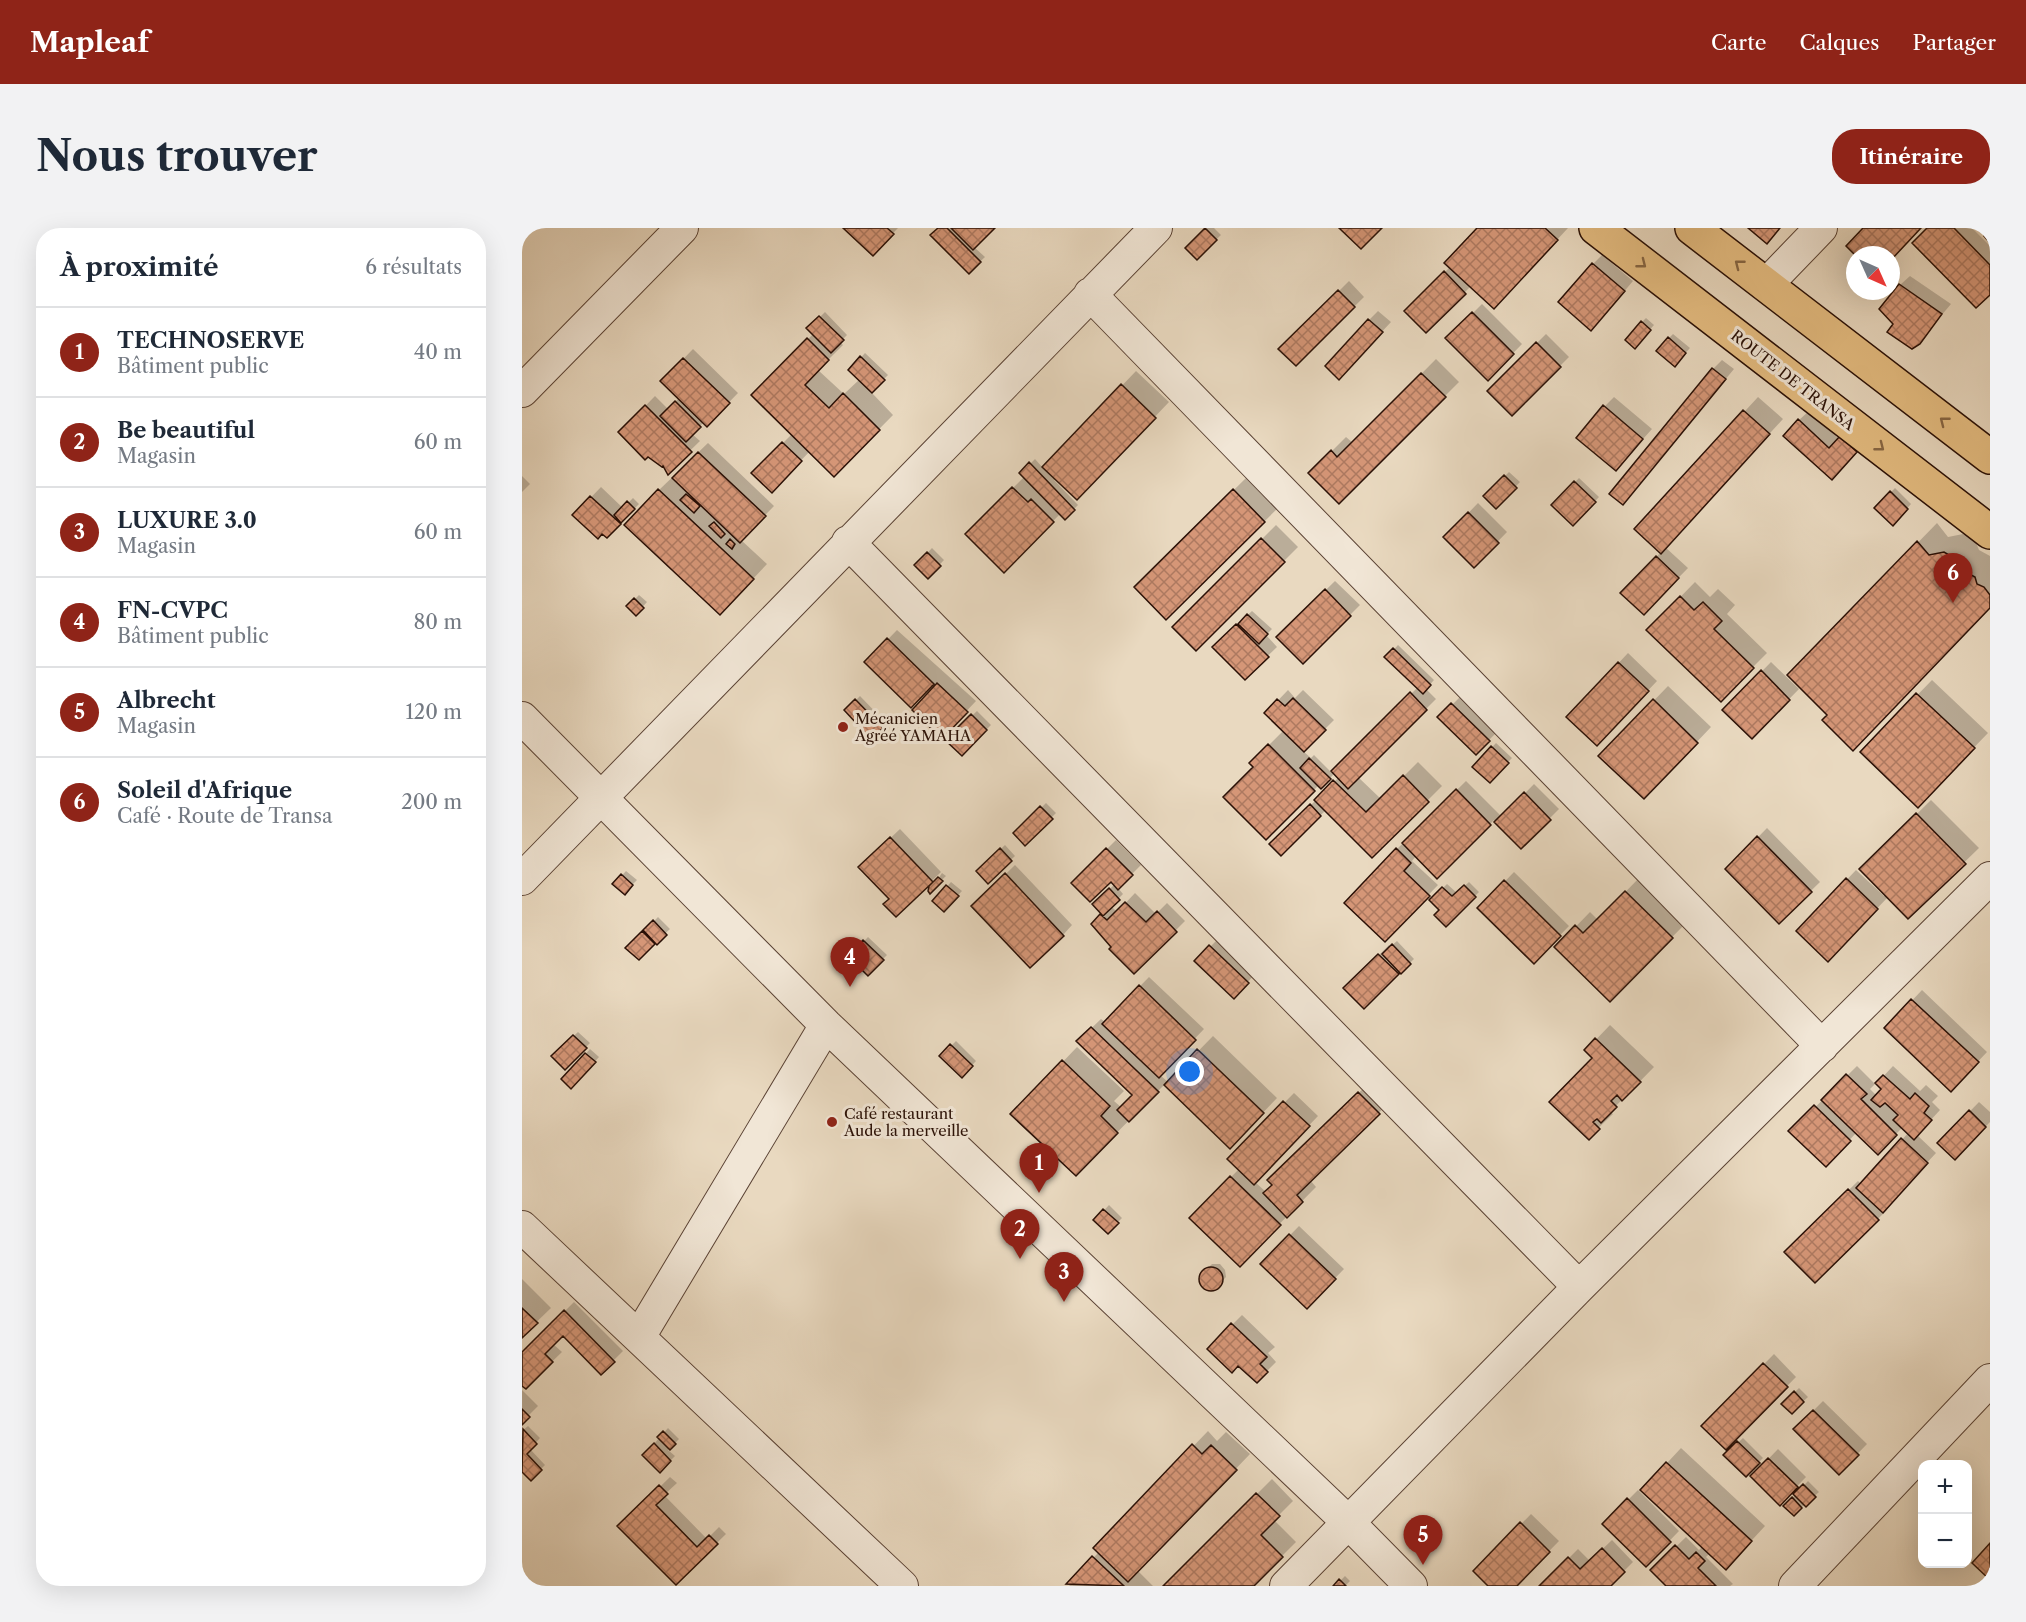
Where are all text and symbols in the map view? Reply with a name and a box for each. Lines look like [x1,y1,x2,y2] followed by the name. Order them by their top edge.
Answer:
[30,25,149,59] text: Mapleaf
[1711,30,1766,55] text: Carte
[1799,30,1879,55] text: Calques
[1912,30,1996,55] text: Partager
[1832,129,1990,184] button: Itinéraire
[36,130,318,182] text: Nous trouver
[1846,246,1900,300] north arrow
[60,251,219,283] text: À proximité
[365,255,462,279] text: 6 résultats
[1635,256,1646,267] one-way arrow
[1735,260,1746,271] one-way arrow
[1727,326,1859,435] street label: ROUTE DE TRANSA
[117,327,304,354] text: TECHNOSERVE
[75,340,84,364] text: 1
[414,340,462,364] text: 40 m
[117,354,269,378] text: Bâtiment public
[117,417,255,444] text: Be beautiful
[1939,418,1950,429] one-way arrow
[74,430,85,454] text: 2
[414,430,462,454] text: 60 m
[1873,439,1884,450] one-way arrow
[117,444,196,468] text: Magasin
[117,507,257,534] text: LUXURE 3.0
[74,520,85,544] text: 3
[414,520,462,544] text: 60 m
[117,534,196,558] text: Magasin
[1934,554,1972,603] pin: 6
[117,597,228,624] text: FN-CVPC
[74,610,85,634] text: 4
[414,610,462,634] text: 80 m
[117,624,269,648] text: Bâtiment public
[117,687,216,714] text: Albrecht
[74,700,85,724] text: 5
[405,700,462,724] text: 120 m
[854,709,972,745] place label: Mécanicien Agréé YAMAHA
[117,714,196,738] text: Magasin
[836,720,850,734] marker: Mécanicien Agréé YAMAHA
[117,777,292,804] text: Soleil d'Afrique
[74,790,85,814] text: 6
[401,790,462,814] text: 200 m
[117,804,333,828] text: Café · Route de Transa
[830,938,870,987] pin: 4
[1175,1057,1204,1086] your location
[843,1104,969,1140] place label: Café restaurant Aude la merveille
[825,1115,839,1129] marker: Café restaurant Aude la merveille
[1020,1144,1058,1193] pin: 1
[1000,1210,1040,1259] pin: 2
[1044,1252,1084,1302] pin: 3
[1918,1460,1972,1568] map controls
[1918,1460,1972,1514] button: +
[1918,1514,1972,1568] button: −
[1404,1516,1442,1565] pin: 5

